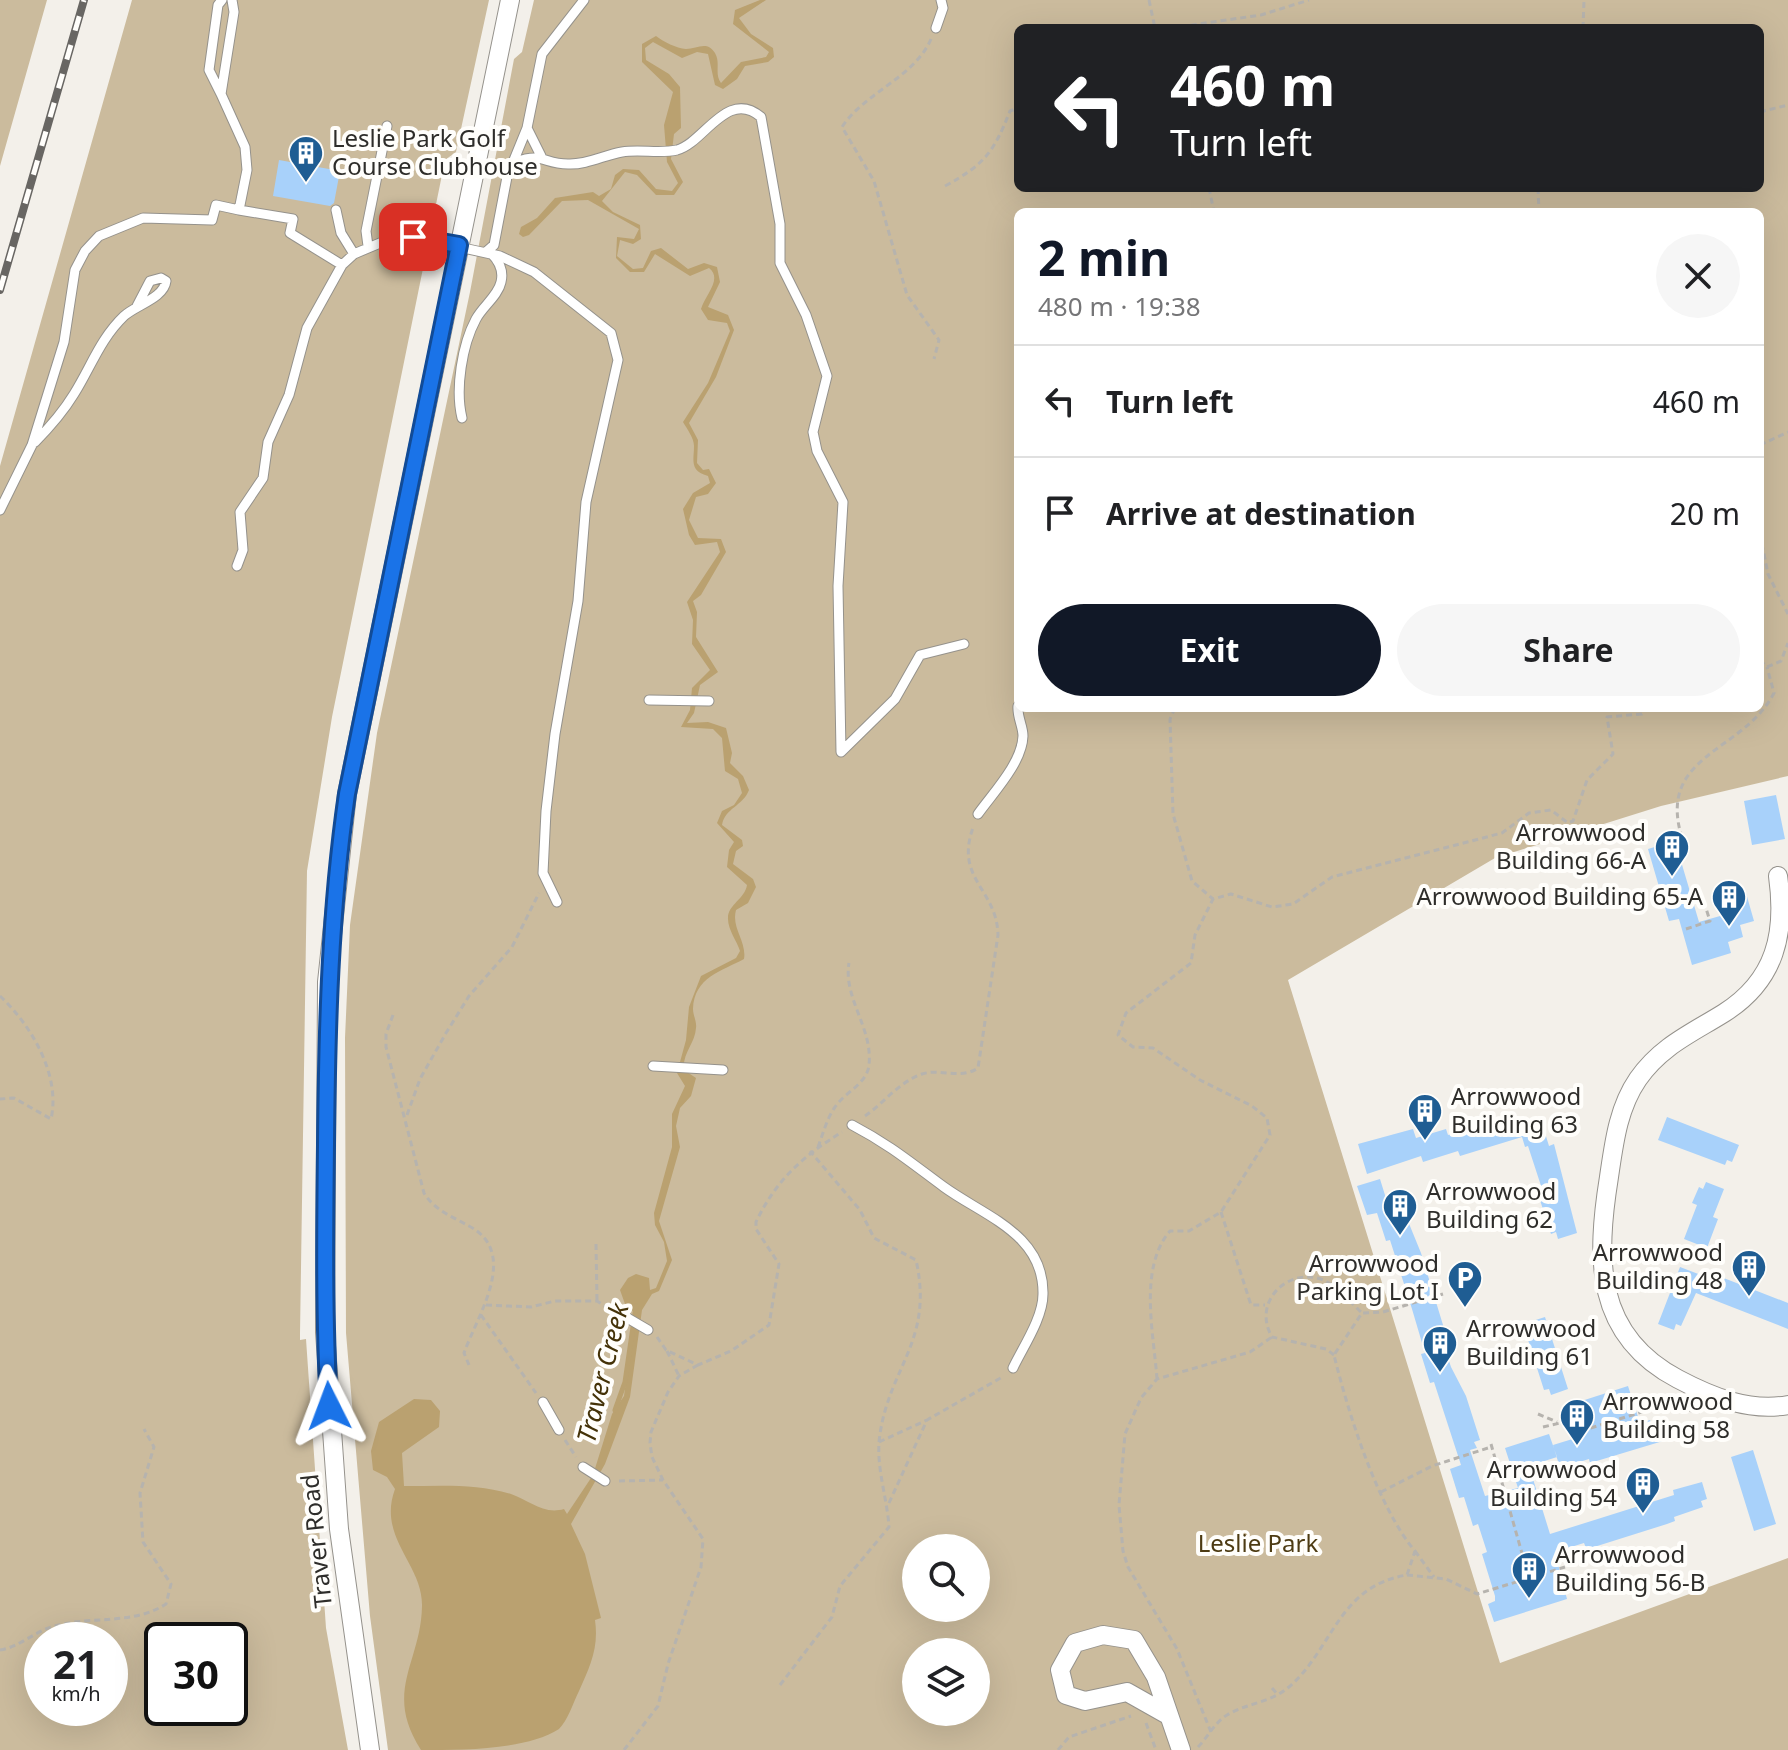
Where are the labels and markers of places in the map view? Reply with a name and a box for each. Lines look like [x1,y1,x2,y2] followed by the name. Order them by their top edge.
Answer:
[332,121,538,182] place label: Leslie Park Golf Course Clubhouse
[287,134,325,184] building icon: Leslie Park Golf Course Clubhouse
[379,203,447,271] pin
[1496,815,1647,876] place label: Arrowwood Building 66-A
[1653,828,1691,878] building icon: Arrowwood Building 66-A
[1710,878,1748,928] building icon: Arrowwood Building 65-A
[1416,879,1704,912] place label: Arrowwood Building 65-A
[1451,1079,1581,1140] place label: Arrowwood Building 63
[1406,1092,1444,1142] building icon: Arrowwood Building 63
[1426,1174,1556,1235] place label: Arrowwood Building 62
[1381,1187,1419,1237] building icon: Arrowwood Building 62
[1593,1235,1723,1296] place label: Arrowwood Building 48
[1296,1246,1439,1307] place label: Arrowwood Parking Lot I
[1730,1248,1768,1298] building icon: Arrowwood Building 48
[1446,1259,1484,1309] parking icon: Arrowwood Parking Lot I
[1466,1311,1596,1372] place label: Arrowwood Building 61
[1421,1324,1459,1374] building icon: Arrowwood Building 61
[1603,1384,1733,1445] place label: Arrowwood Building 58
[1558,1397,1596,1447] building icon: Arrowwood Building 58
[1487,1452,1617,1513] place label: Arrowwood Building 54
[1624,1465,1662,1515] building icon: Arrowwood Building 54
[1555,1537,1705,1598] place label: Arrowwood Building 56-B
[1510,1550,1548,1600] building icon: Arrowwood Building 56-B

